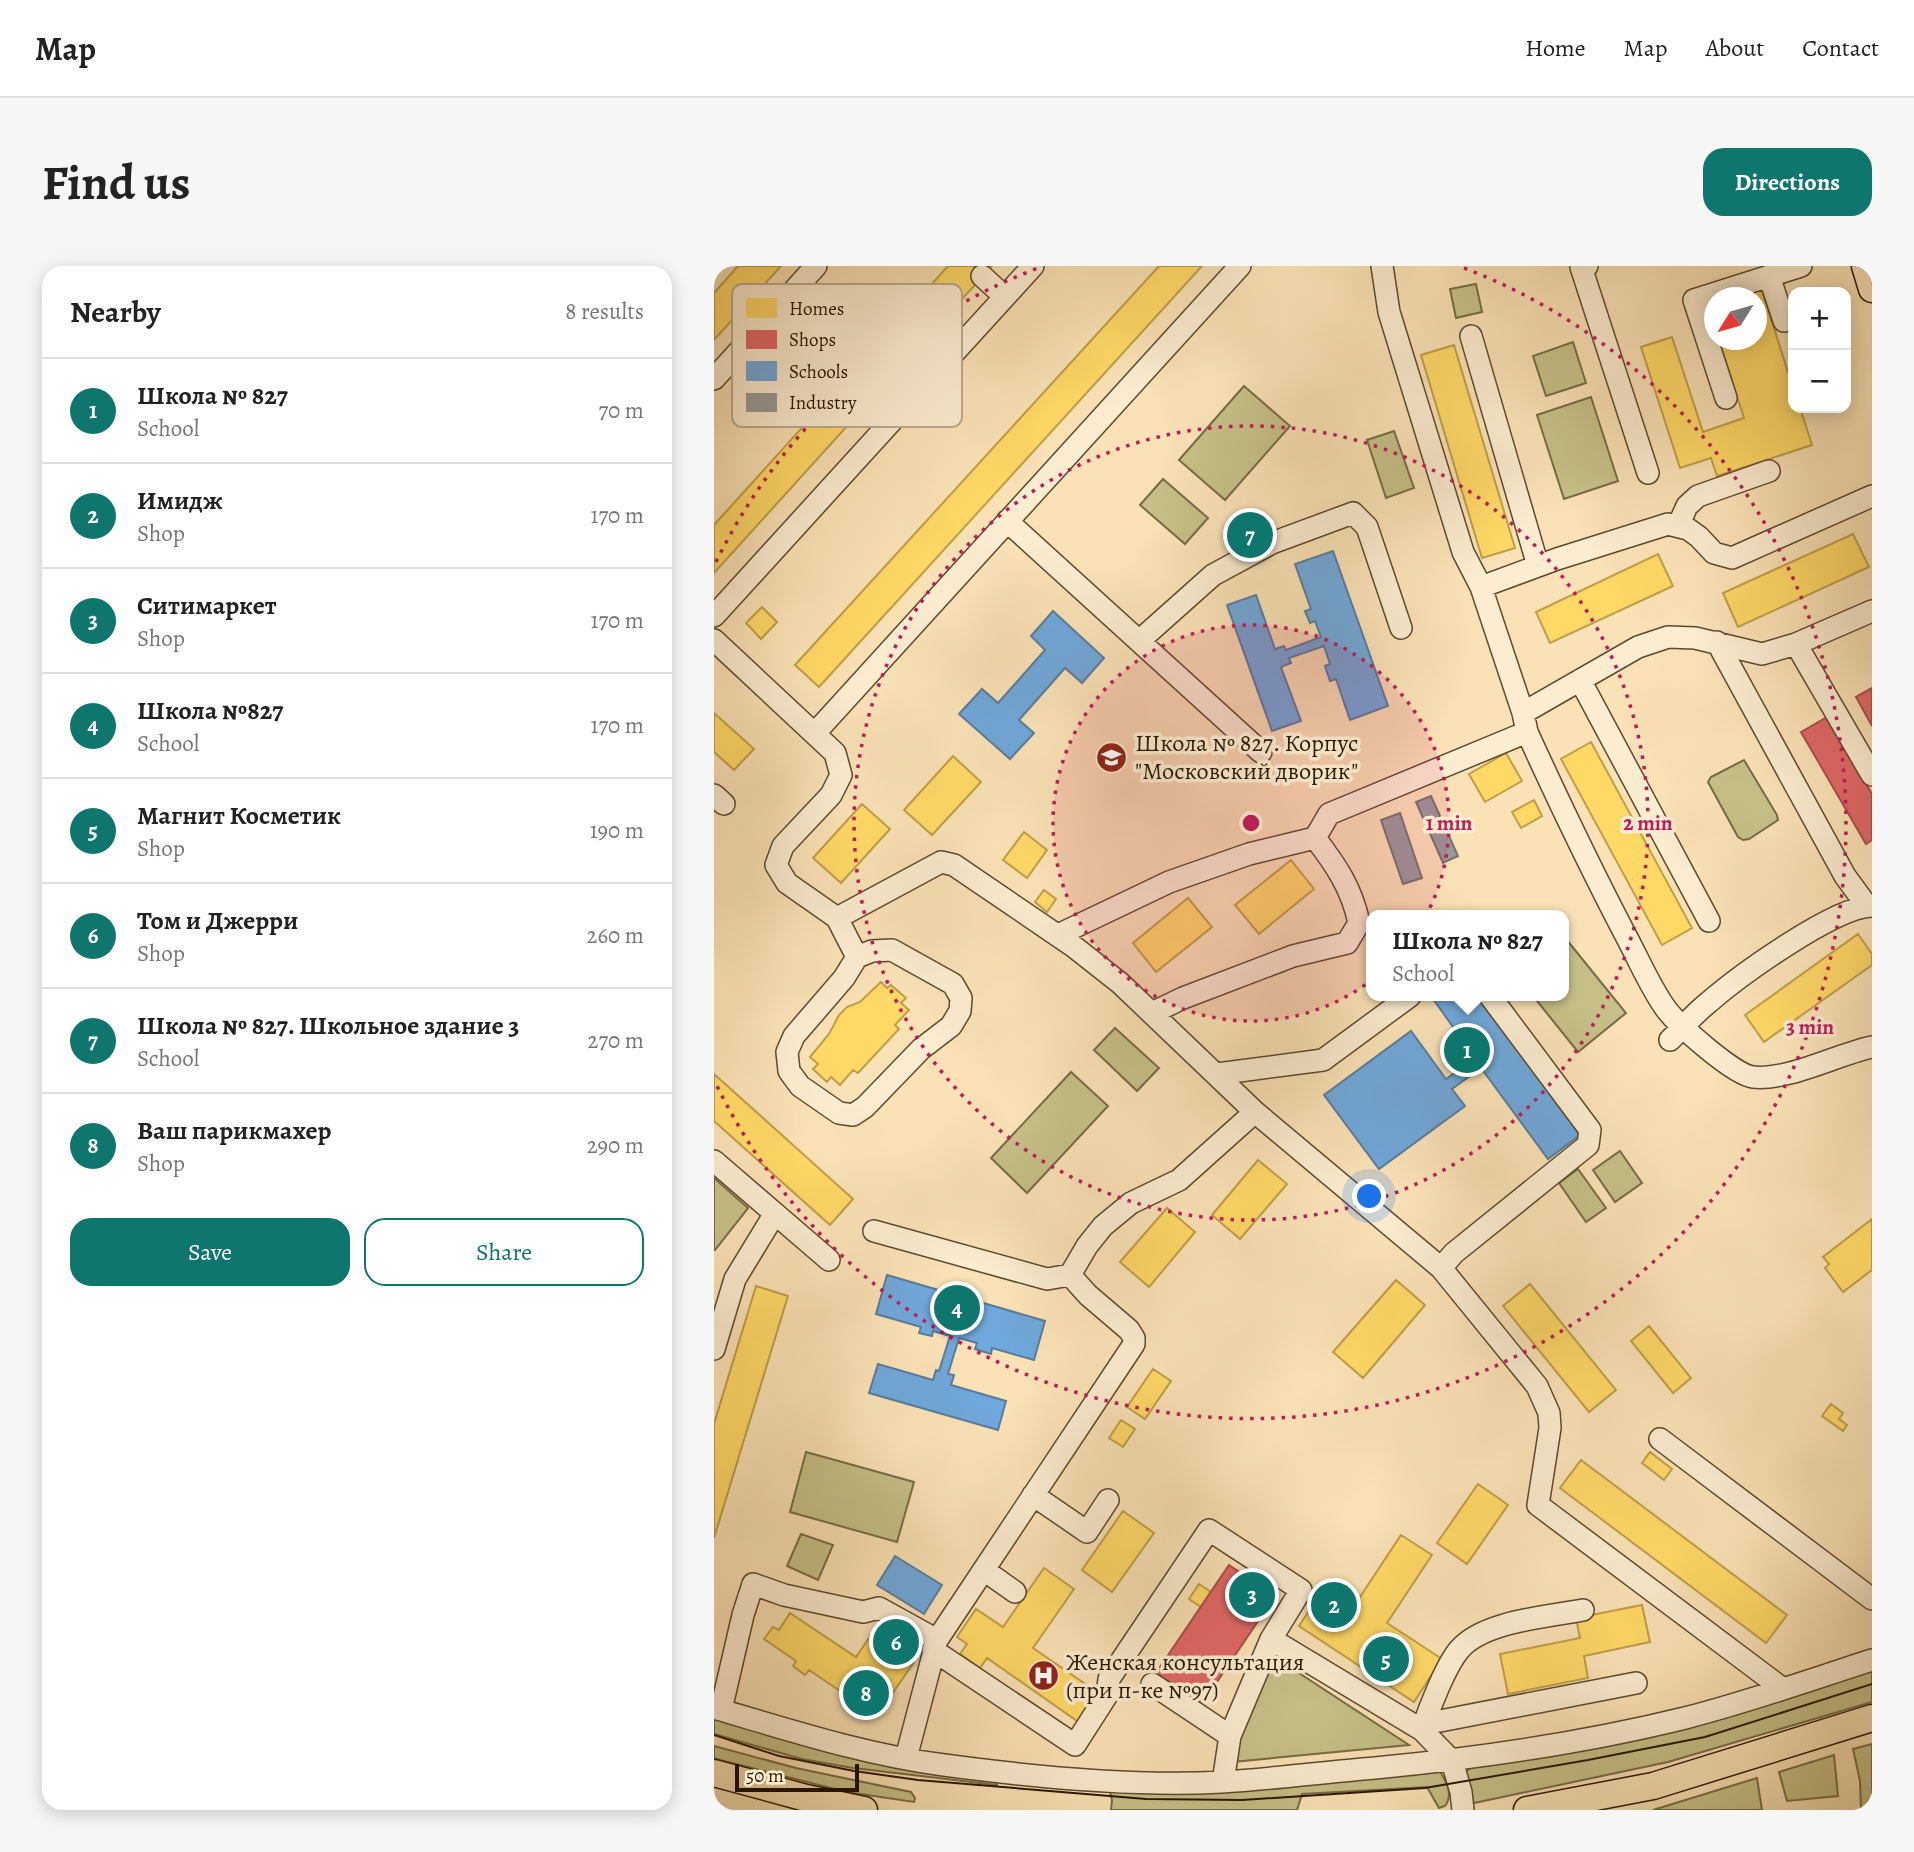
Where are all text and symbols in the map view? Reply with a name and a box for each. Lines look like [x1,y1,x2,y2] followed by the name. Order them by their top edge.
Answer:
[35,26,96,71] text: Map
[1525,32,1586,64] text: Home
[1624,32,1668,64] text: Map
[1706,32,1764,64] text: About
[1802,32,1879,64] text: Contact
[1703,148,1872,216] button: Directions
[42,149,190,216] text: Find us
[732,284,962,427] legend
[1704,287,1767,350] north arrow
[1788,287,1851,413] map controls
[1788,287,1851,350] button: +
[70,292,161,332] text: Nearby
[565,296,644,327] text: 8 results
[789,296,844,322] text: Homes
[789,327,836,353] text: Shops
[1788,350,1851,413] button: −
[789,359,848,385] text: Schools
[137,378,288,413] text: Школа № 827
[789,390,857,416] text: Industry
[89,395,97,426] text: 1
[598,395,644,426] text: 70 m
[137,413,199,444] text: School
[137,483,223,518] text: Имидж
[87,500,99,531] text: 2
[591,500,644,531] text: 170 m
[1227,509,1273,561] pin: 7
[137,518,185,549] text: Shop
[137,588,277,623] text: Ситимаркет
[88,605,98,636] text: 3
[591,605,644,636] text: 170 m
[137,623,185,654] text: Shop
[137,693,283,728] text: Школа №827
[88,710,98,741] text: 4
[591,710,644,741] text: 170 m
[1135,727,1358,787] place label: Школа № 827. Корпус "Московский дворик"
[137,728,199,759] text: School
[1095,740,1129,774] school or university icon: Школа № 827. Корпус "Московский дворик"
[137,798,341,833] text: Магнит Косметик
[1426,809,1473,837] text: 1 min
[1623,809,1673,837] text: 2 min
[1239,811,1263,835] centre of rings
[88,815,98,846] text: 5
[590,815,644,846] text: 190 m
[137,833,185,864] text: Shop
[137,903,298,938] text: Том и Джерри
[1366,910,1569,1001] popup
[88,920,98,951] text: 6
[586,920,644,951] text: 260 m
[1392,923,1543,958] text: Школа № 827
[137,938,185,969] text: Shop
[1392,958,1454,989] text: School
[137,1008,519,1043] text: Школа № 827. Школьное здание 3
[1786,1013,1834,1041] text: 3 min
[1444,1024,1490,1076] pin: 1
[88,1025,98,1056] text: 7
[587,1025,644,1056] text: 270 m
[137,1043,199,1074] text: School
[137,1113,331,1148] text: Ваш парикмахер
[87,1130,99,1161] text: 8
[587,1130,644,1161] text: 290 m
[137,1148,185,1179] text: Shop
[1352,1179,1386,1213] your location
[70,1218,350,1286] button: Save
[364,1218,644,1286] button: Share
[934,1282,980,1334] pin: 4
[1229,1569,1275,1621] pin: 3
[1311,1579,1357,1631] pin: 2
[873,1616,919,1668] pin: 6
[1363,1633,1409,1685] pin: 5
[1066,1646,1304,1706] place label: Женская консультация (при п-ке №97)
[1026,1659,1060,1693] hospital icon: Женская консультация (при п-ке №97)
[843,1667,889,1719] pin: 8
[735,1761,859,1793] scale bar
[746,1763,784,1789] text: 50 m

